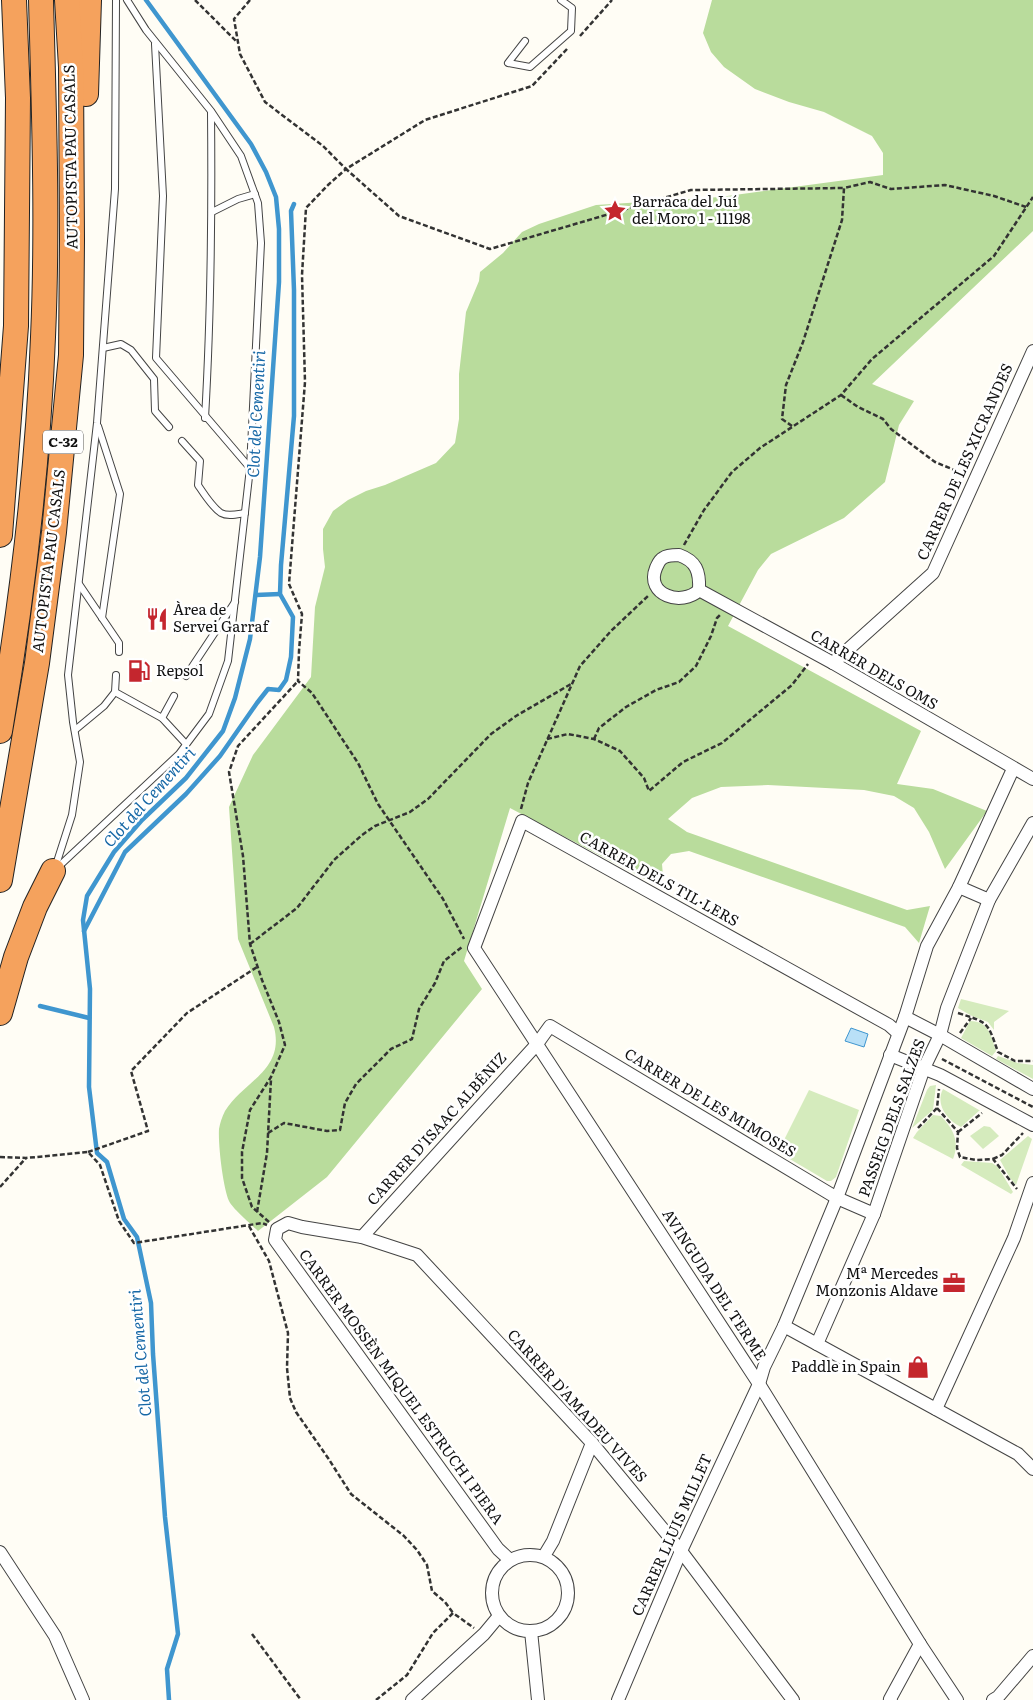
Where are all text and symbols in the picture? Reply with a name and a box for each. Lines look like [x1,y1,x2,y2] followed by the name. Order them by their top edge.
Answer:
[56,65,83,249] street label: AUTOPISTA PAU CASALS
[632,189,751,229] place label: Barraca del Juí del Moro 1 - 11198
[602,198,628,224] place icon: Barraca del Juí del Moro 1 - 11198
[240,349,270,478] water label: Clot del Cementiri
[910,359,1017,563] street label: CARRER DE LES XICRANDES
[43,431,83,454] road number: C-32
[25,468,70,654] street label: AUTOPISTA PAU CASALS
[173,597,269,637] place label: Àrea de Servei Garraf
[144,606,170,632] restaurant icon: Àrea de Servei Garraf
[807,623,943,715] street label: CARRER DELS OMS
[126,658,152,684] fuel station icon: Repsol
[156,658,203,681] place label: Repsol
[97,741,200,852] water label: Clot del Cementiri
[576,824,744,931] street label: CARRER DELS TIL·LERS
[851,1035,930,1200] street label: PASSEIG DELS SALZES
[621,1041,801,1162] street label: CARRER DE LES MIMOSES
[361,1046,511,1210] street label: CARRER D'ISAAC ALBÉNIZ
[657,1204,773,1365] street label: AVINGUDA DEL TERME
[294,1244,510,1529] street label: CARRER MOSSÈN MIQUEL ESTRUCH I PIERA
[815,1261,938,1301] place label: Mª Mercedes Monzonis Aldave
[941,1270,967,1296] office icon: Mª Mercedes Monzonis Aldave
[121,1288,157,1418] water label: Clot del Cementiri
[503,1323,653,1487] street label: CARRER D'AMADEU VIVES
[791,1354,901,1377] place label: Paddle in Spain
[905,1354,931,1380] shop icon: Paddle in Spain
[624,1450,717,1619] street label: CARRER LLUIS MILLET

